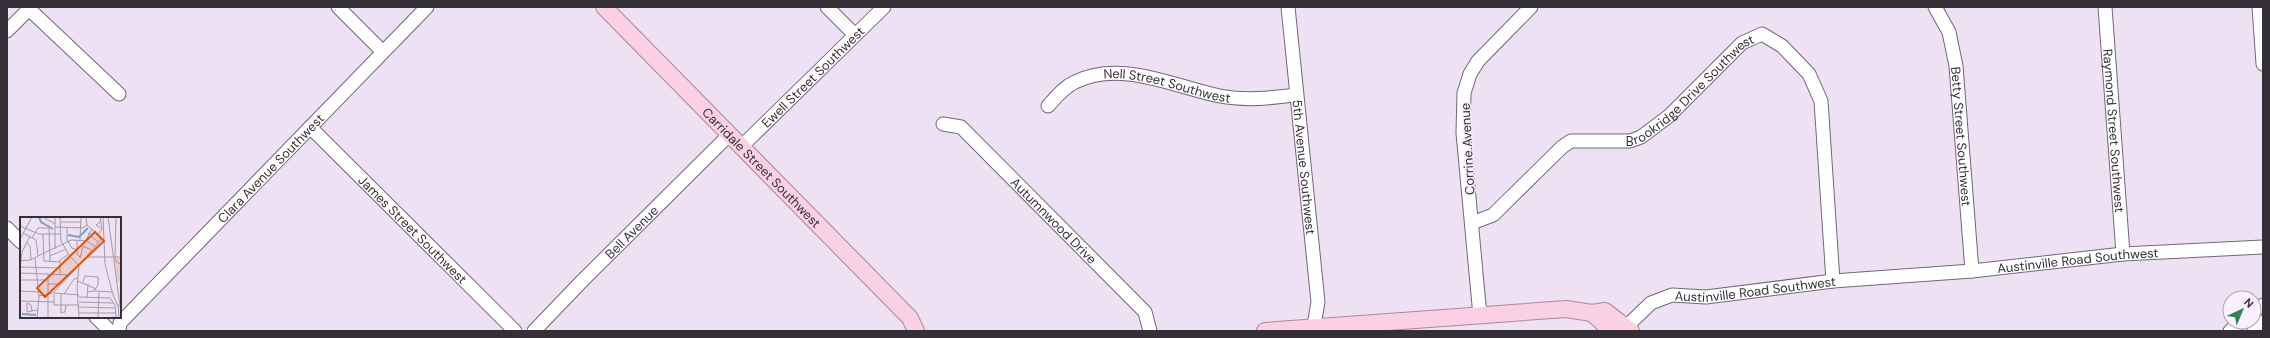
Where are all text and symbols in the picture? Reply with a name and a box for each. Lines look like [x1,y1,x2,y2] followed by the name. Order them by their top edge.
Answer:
[758,23,868,131] street label: Ewell Street Southwest
[1626,31,1757,150] street label: Brookridge Drive Southwest
[2099,48,2128,213] street label: Raymond Street Southwest
[1103,65,1231,107] street label: Nell Street Southwest
[1947,66,1975,207] street label: Betty Street Southwest
[1288,99,1319,235] street label: 5th Avenue Southwest
[1457,102,1478,195] street label: Corrine Avenue
[698,104,824,232] street label: Carridale Street Southwest
[214,110,328,227] street label: Clara Avenue Southwest
[354,172,470,287] street label: James Street Southwest
[1007,174,1100,268] street label: Autumnwood Drive
[601,202,662,262] street label: Bell Avenue
[20,217,121,318] inset map
[1996,244,2159,277] street label: Austinville Road Southwest
[1674,273,1836,306] street label: Austinville Road Southwest
[2222,290,2262,330] north arrow
[2241,295,2257,311] text: N

